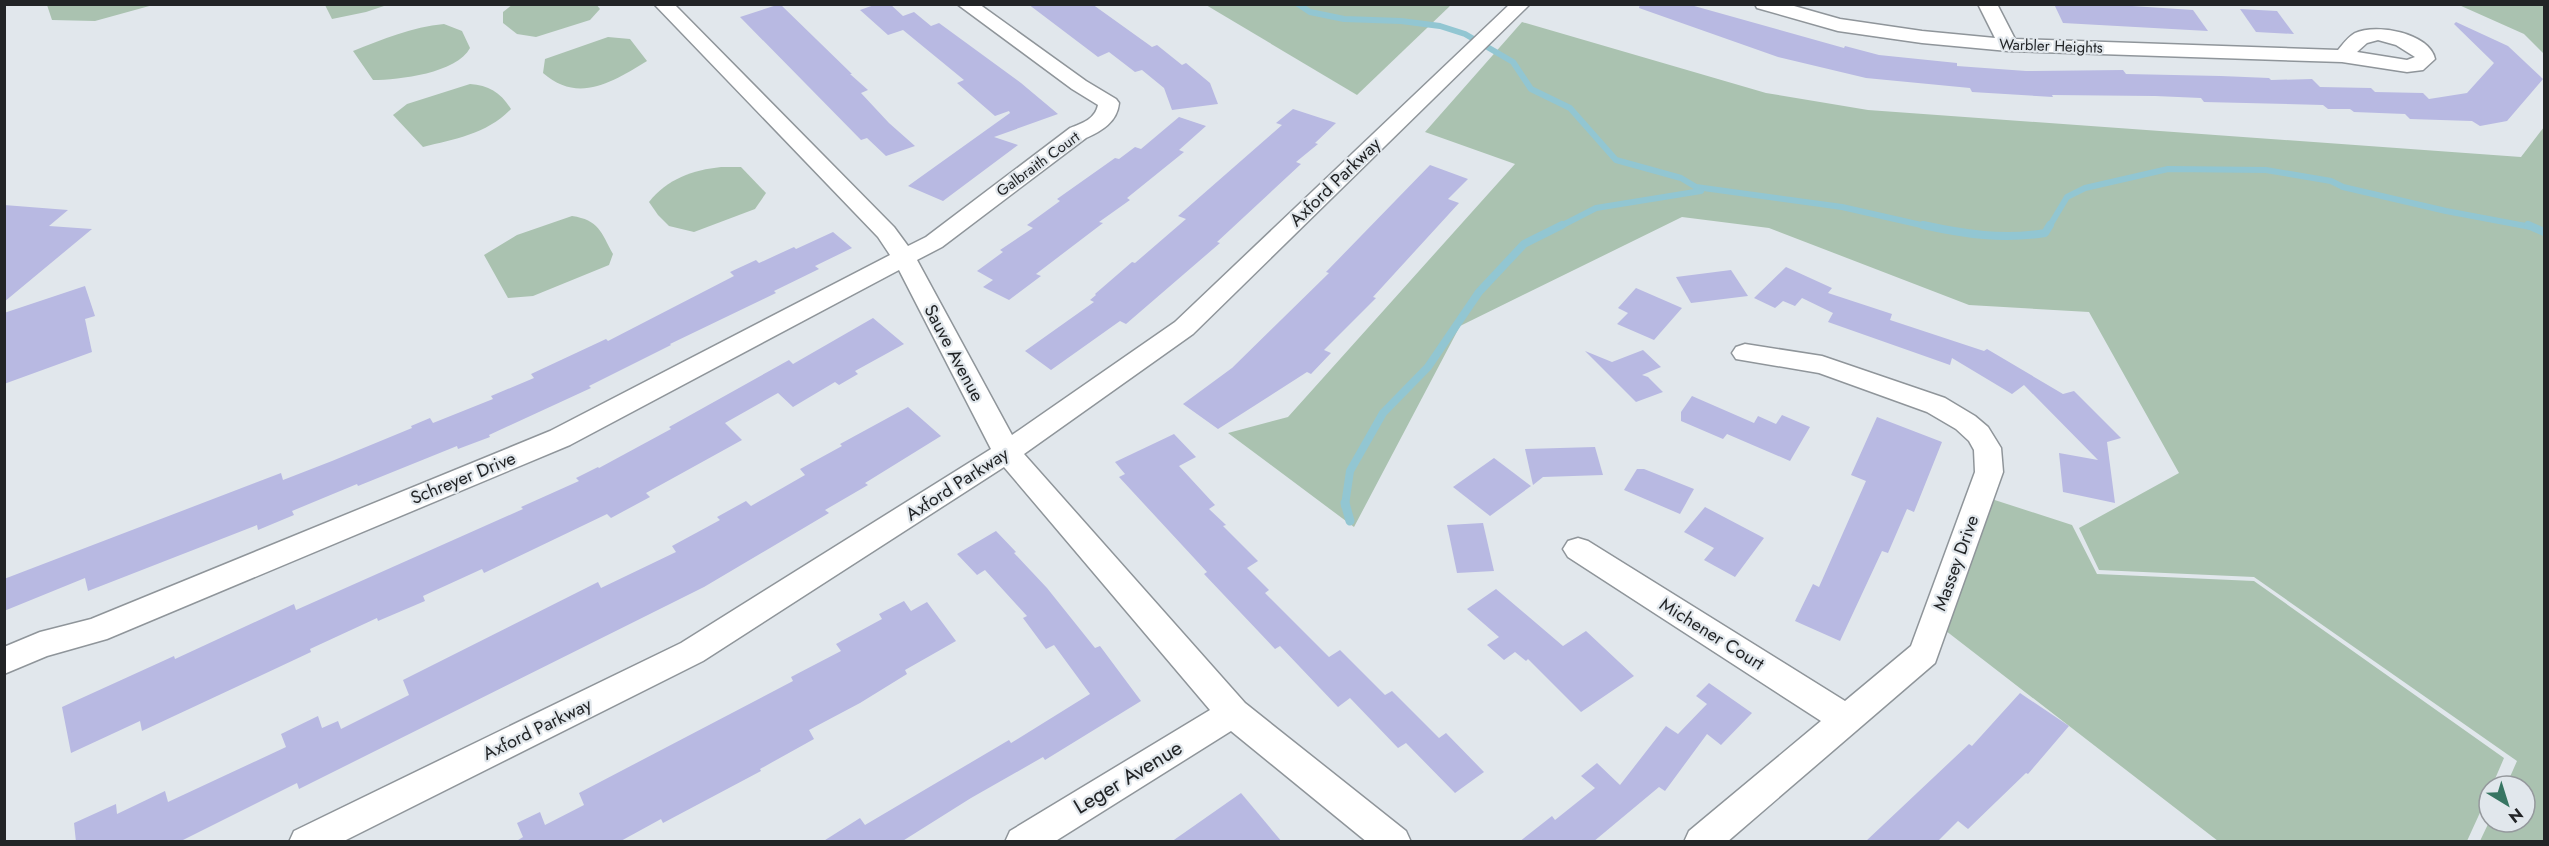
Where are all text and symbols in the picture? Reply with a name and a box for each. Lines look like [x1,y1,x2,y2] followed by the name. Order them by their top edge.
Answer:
[1999,33,2103,59] street label: Warbler Heights
[992,126,1084,202] street label: Galbraith Court
[1283,132,1387,232] street label: Axford Parkway
[918,300,990,406] street label: Sauve Avenue
[900,441,1014,527] street label: Axford Parkway
[407,445,519,511] street label: Schreyer Drive
[1927,512,1985,614] street label: Massey Drive
[1655,591,1770,677] street label: Michener Court
[478,691,596,767] street label: Axford Parkway
[1068,733,1188,821] street label: Leger Avenue
[2477,774,2537,834] north arrow
[2504,802,2528,828] text: N

